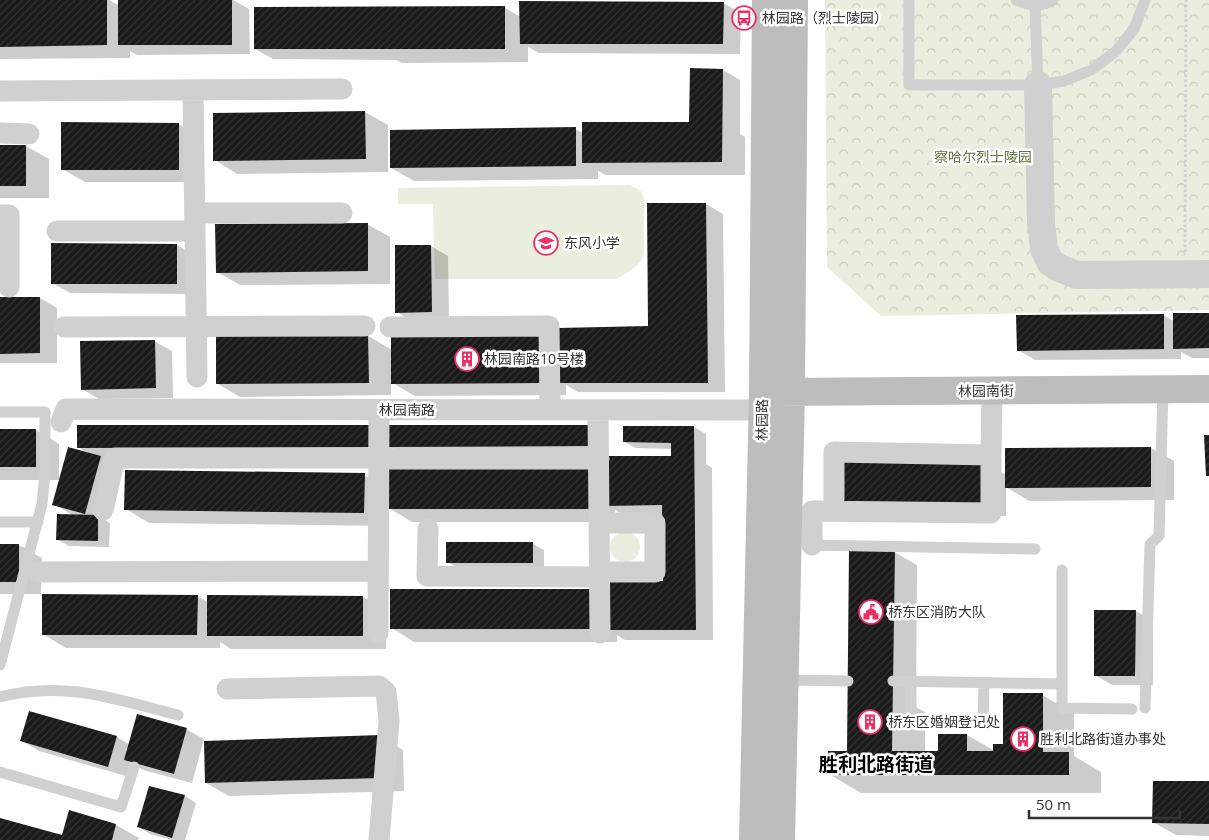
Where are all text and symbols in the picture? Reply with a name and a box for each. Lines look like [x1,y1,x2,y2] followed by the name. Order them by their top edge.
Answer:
[731,5,757,31] bus stop icon: 林园路（烈士陵园）
[762,8,888,27] place label: 林园路（烈士陵园）
[934,147,1032,166] park label: 察哈尔烈士陵园
[533,230,559,256] school or university icon: 东风小学
[564,233,620,252] place label: 东风小学
[454,346,480,372] building icon: 林园南路10号楼
[484,349,584,368] place label: 林园南路10号楼
[958,381,1014,400] street label: 林园南街
[752,399,771,441] street label: 林园路
[379,400,435,419] street label: 林园南路
[858,599,884,625] public building icon: 桥东区消防大队
[888,602,986,621] place label: 桥东区消防大队
[857,709,883,735] building icon: 桥东区婚姻登记处
[888,712,1000,731] place label: 桥东区婚姻登记处
[1010,726,1036,752] building icon: 胜利北路街道办事处
[1040,729,1166,748] place label: 胜利北路街道办事处
[819,751,933,777] district label: 胜利北路街道
[1029,788,1180,820] scale bar
[1036,794,1071,814] text: 50 m

